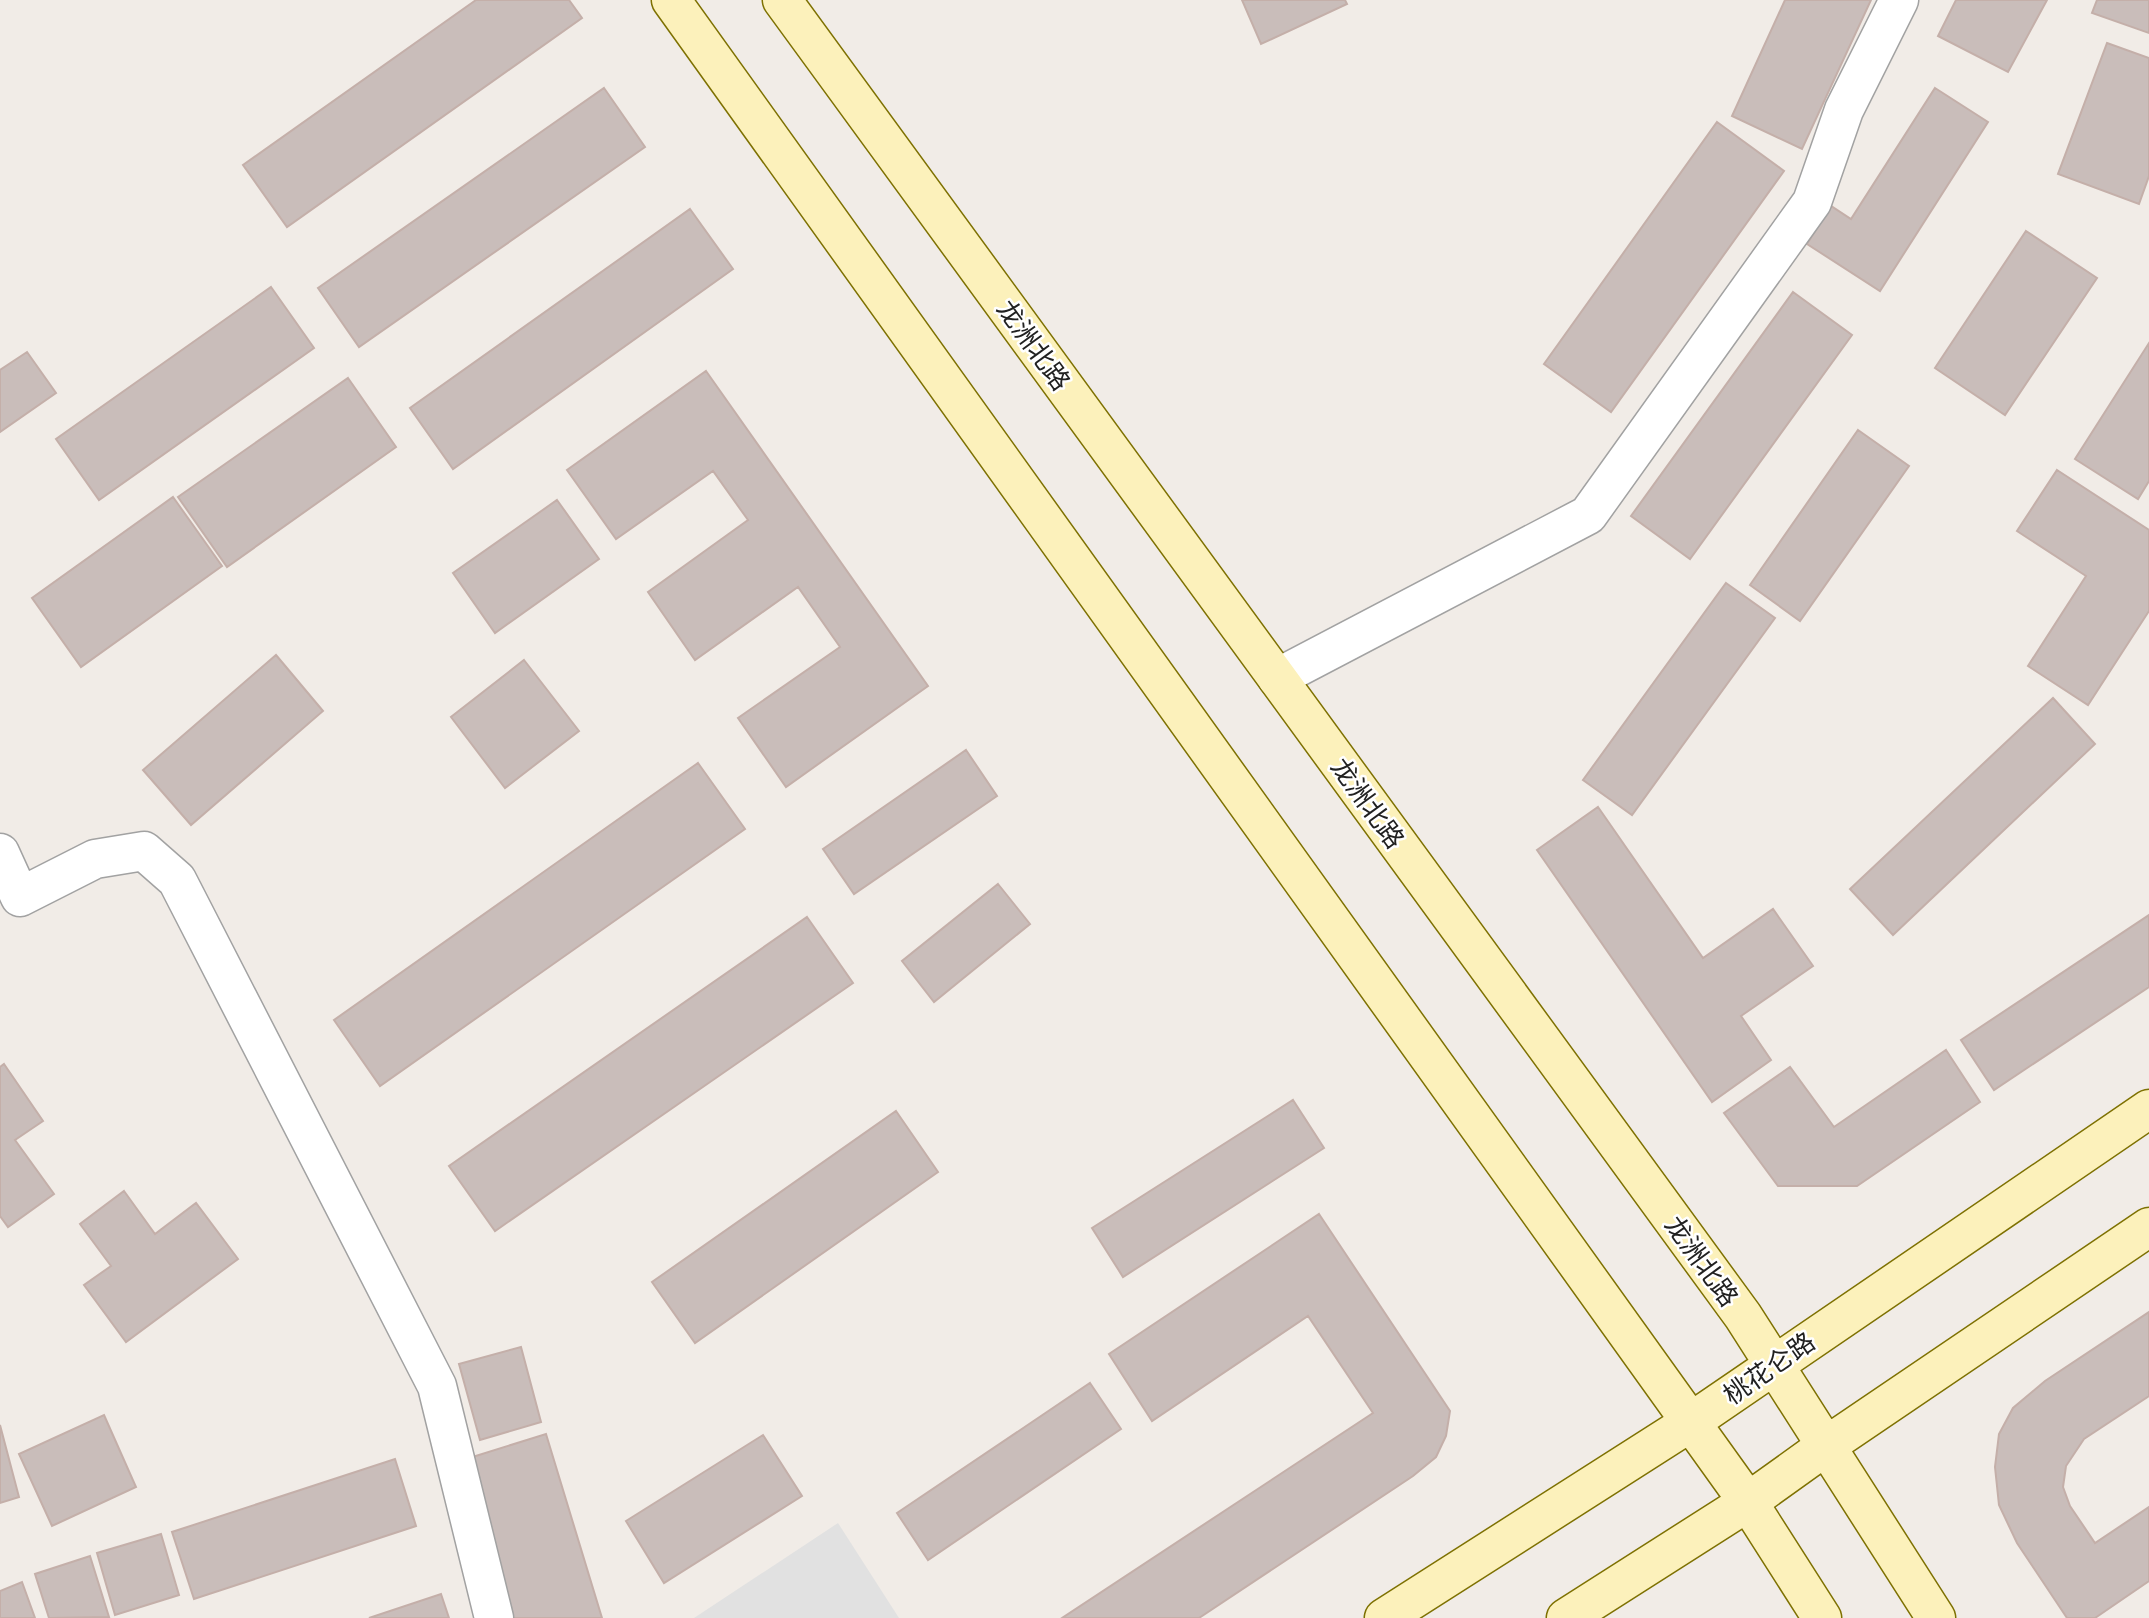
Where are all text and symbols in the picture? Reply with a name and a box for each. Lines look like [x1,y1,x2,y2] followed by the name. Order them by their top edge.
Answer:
[990,293,1078,397] street label: 龙洲北路
[1324,751,1412,855] street label: 龙洲北路
[1658,1209,1746,1313] street label: 龙洲北路
[1717,1325,1821,1411] street label: 桃花仑路

